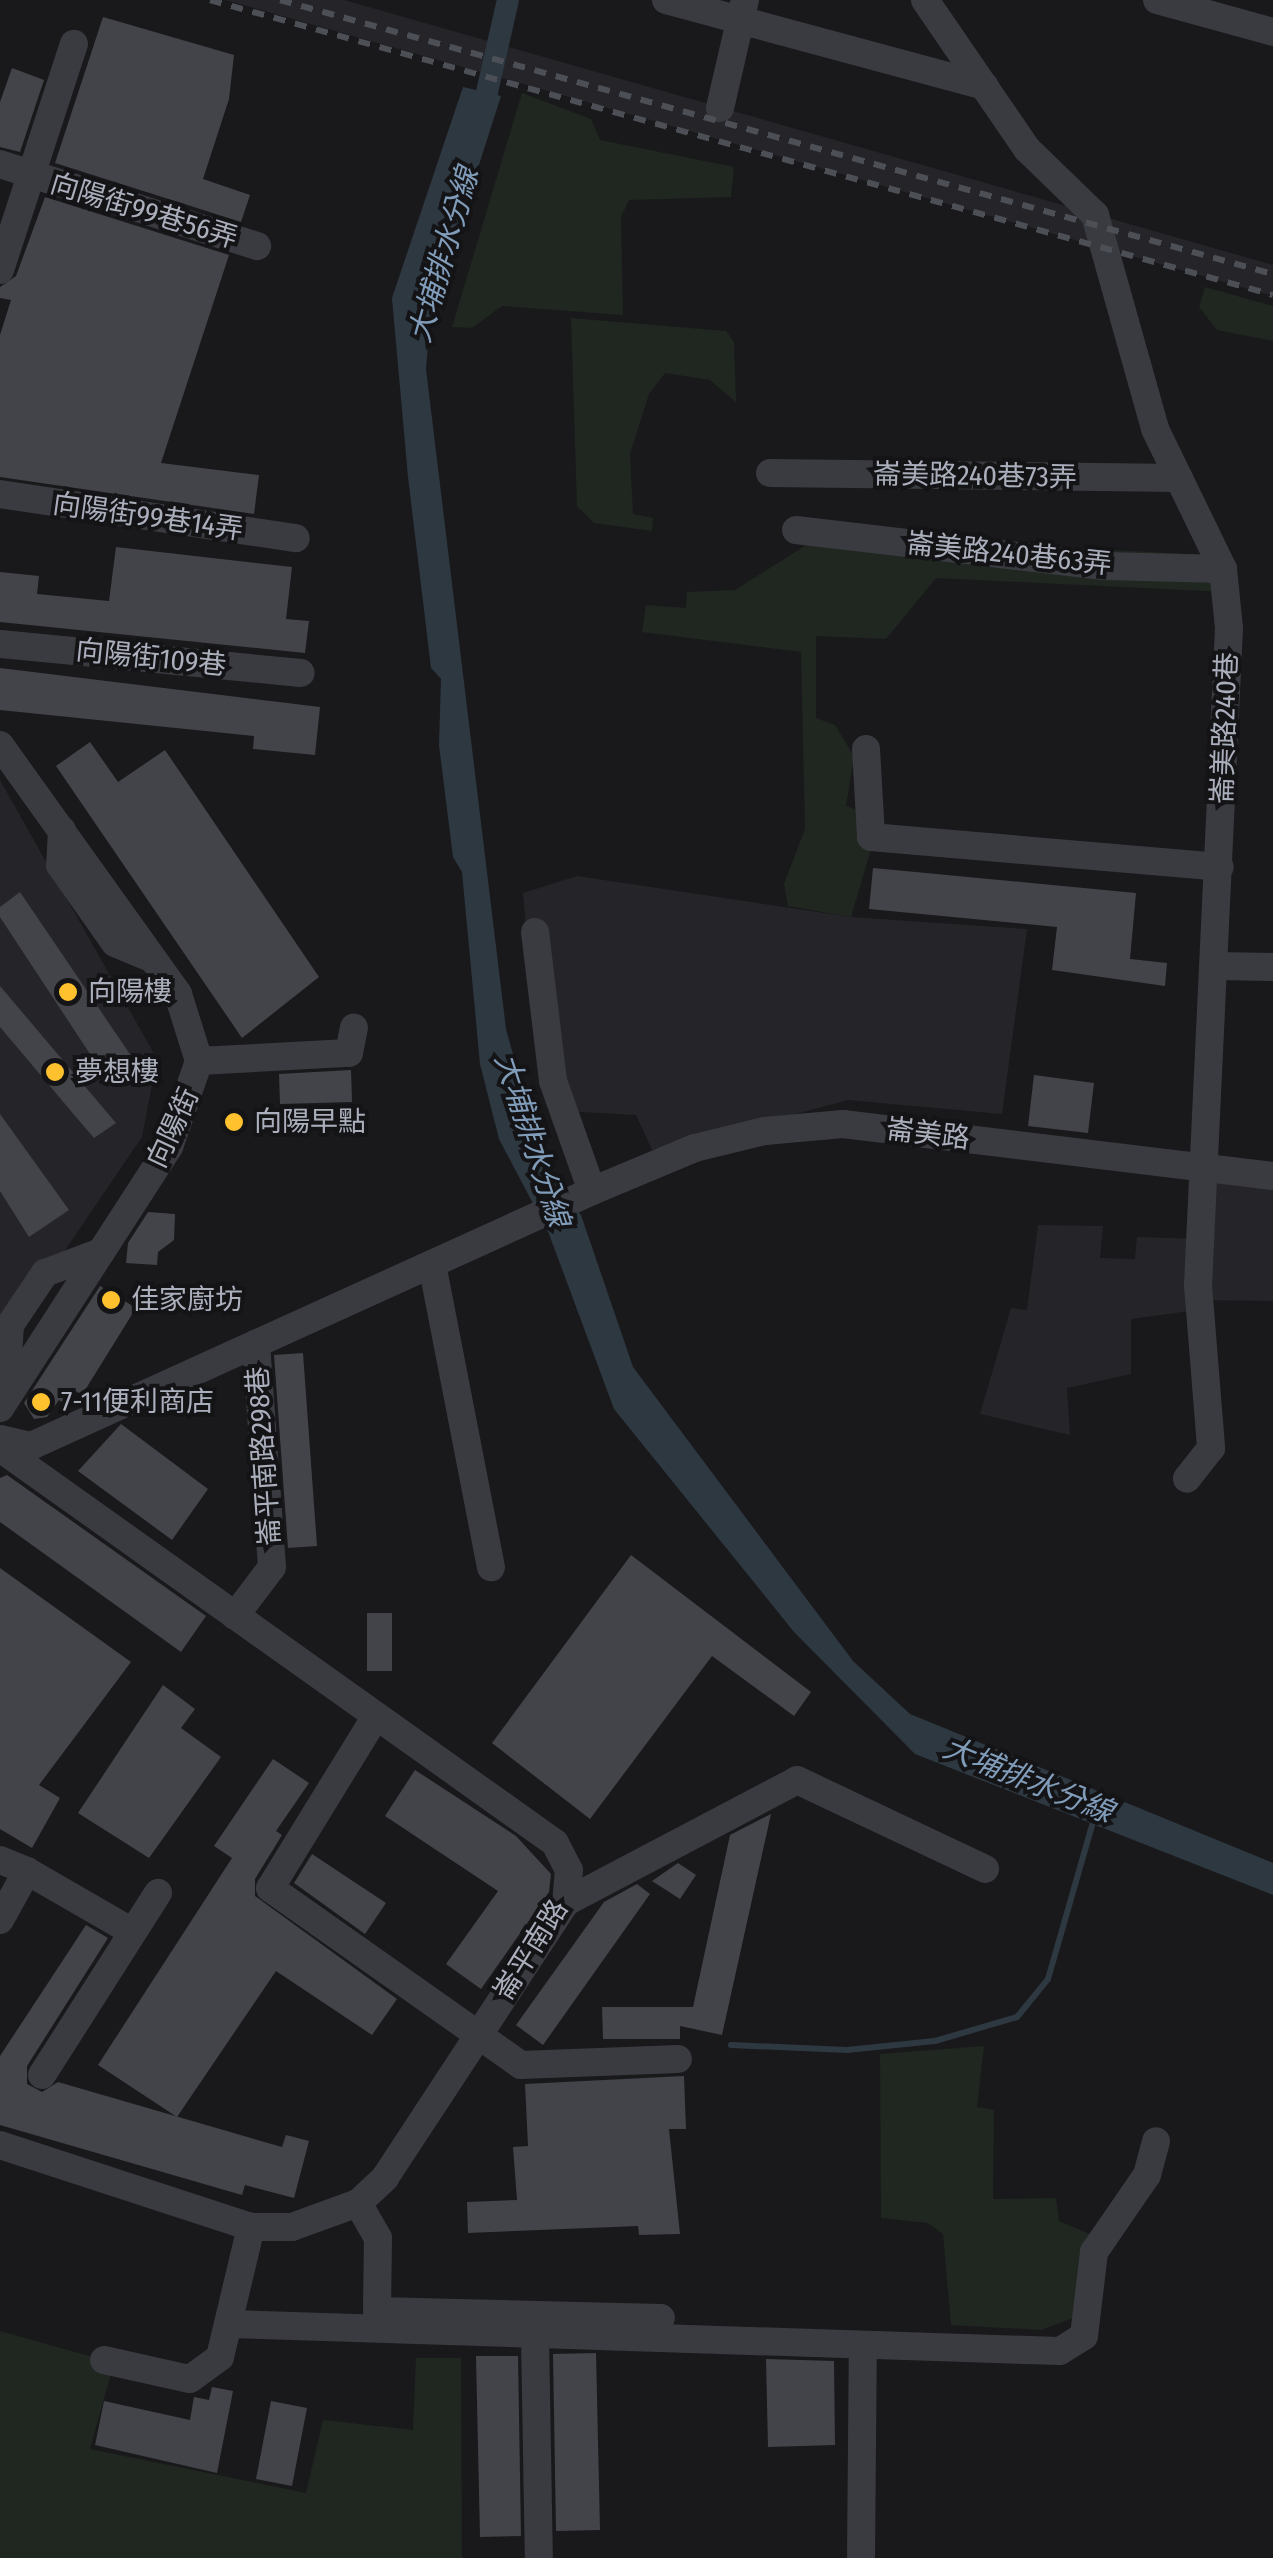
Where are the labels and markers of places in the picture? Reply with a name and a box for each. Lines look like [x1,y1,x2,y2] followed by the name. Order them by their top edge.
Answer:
[88,975,172,1009] place label: 向陽樓
[57,981,79,1003] marker: 向陽樓
[75,1055,159,1089] place label: 夢想樓
[44,1061,66,1083] marker: 夢想樓
[254,1105,366,1139] place label: 向陽早點
[223,1111,245,1133] marker: 向陽早點
[131,1283,243,1317] place label: 佳家廚坊
[100,1289,122,1311] marker: 佳家廚坊
[61,1385,214,1419] place label: 7-11便利商店
[30,1391,52,1413] marker: 7-11便利商店

